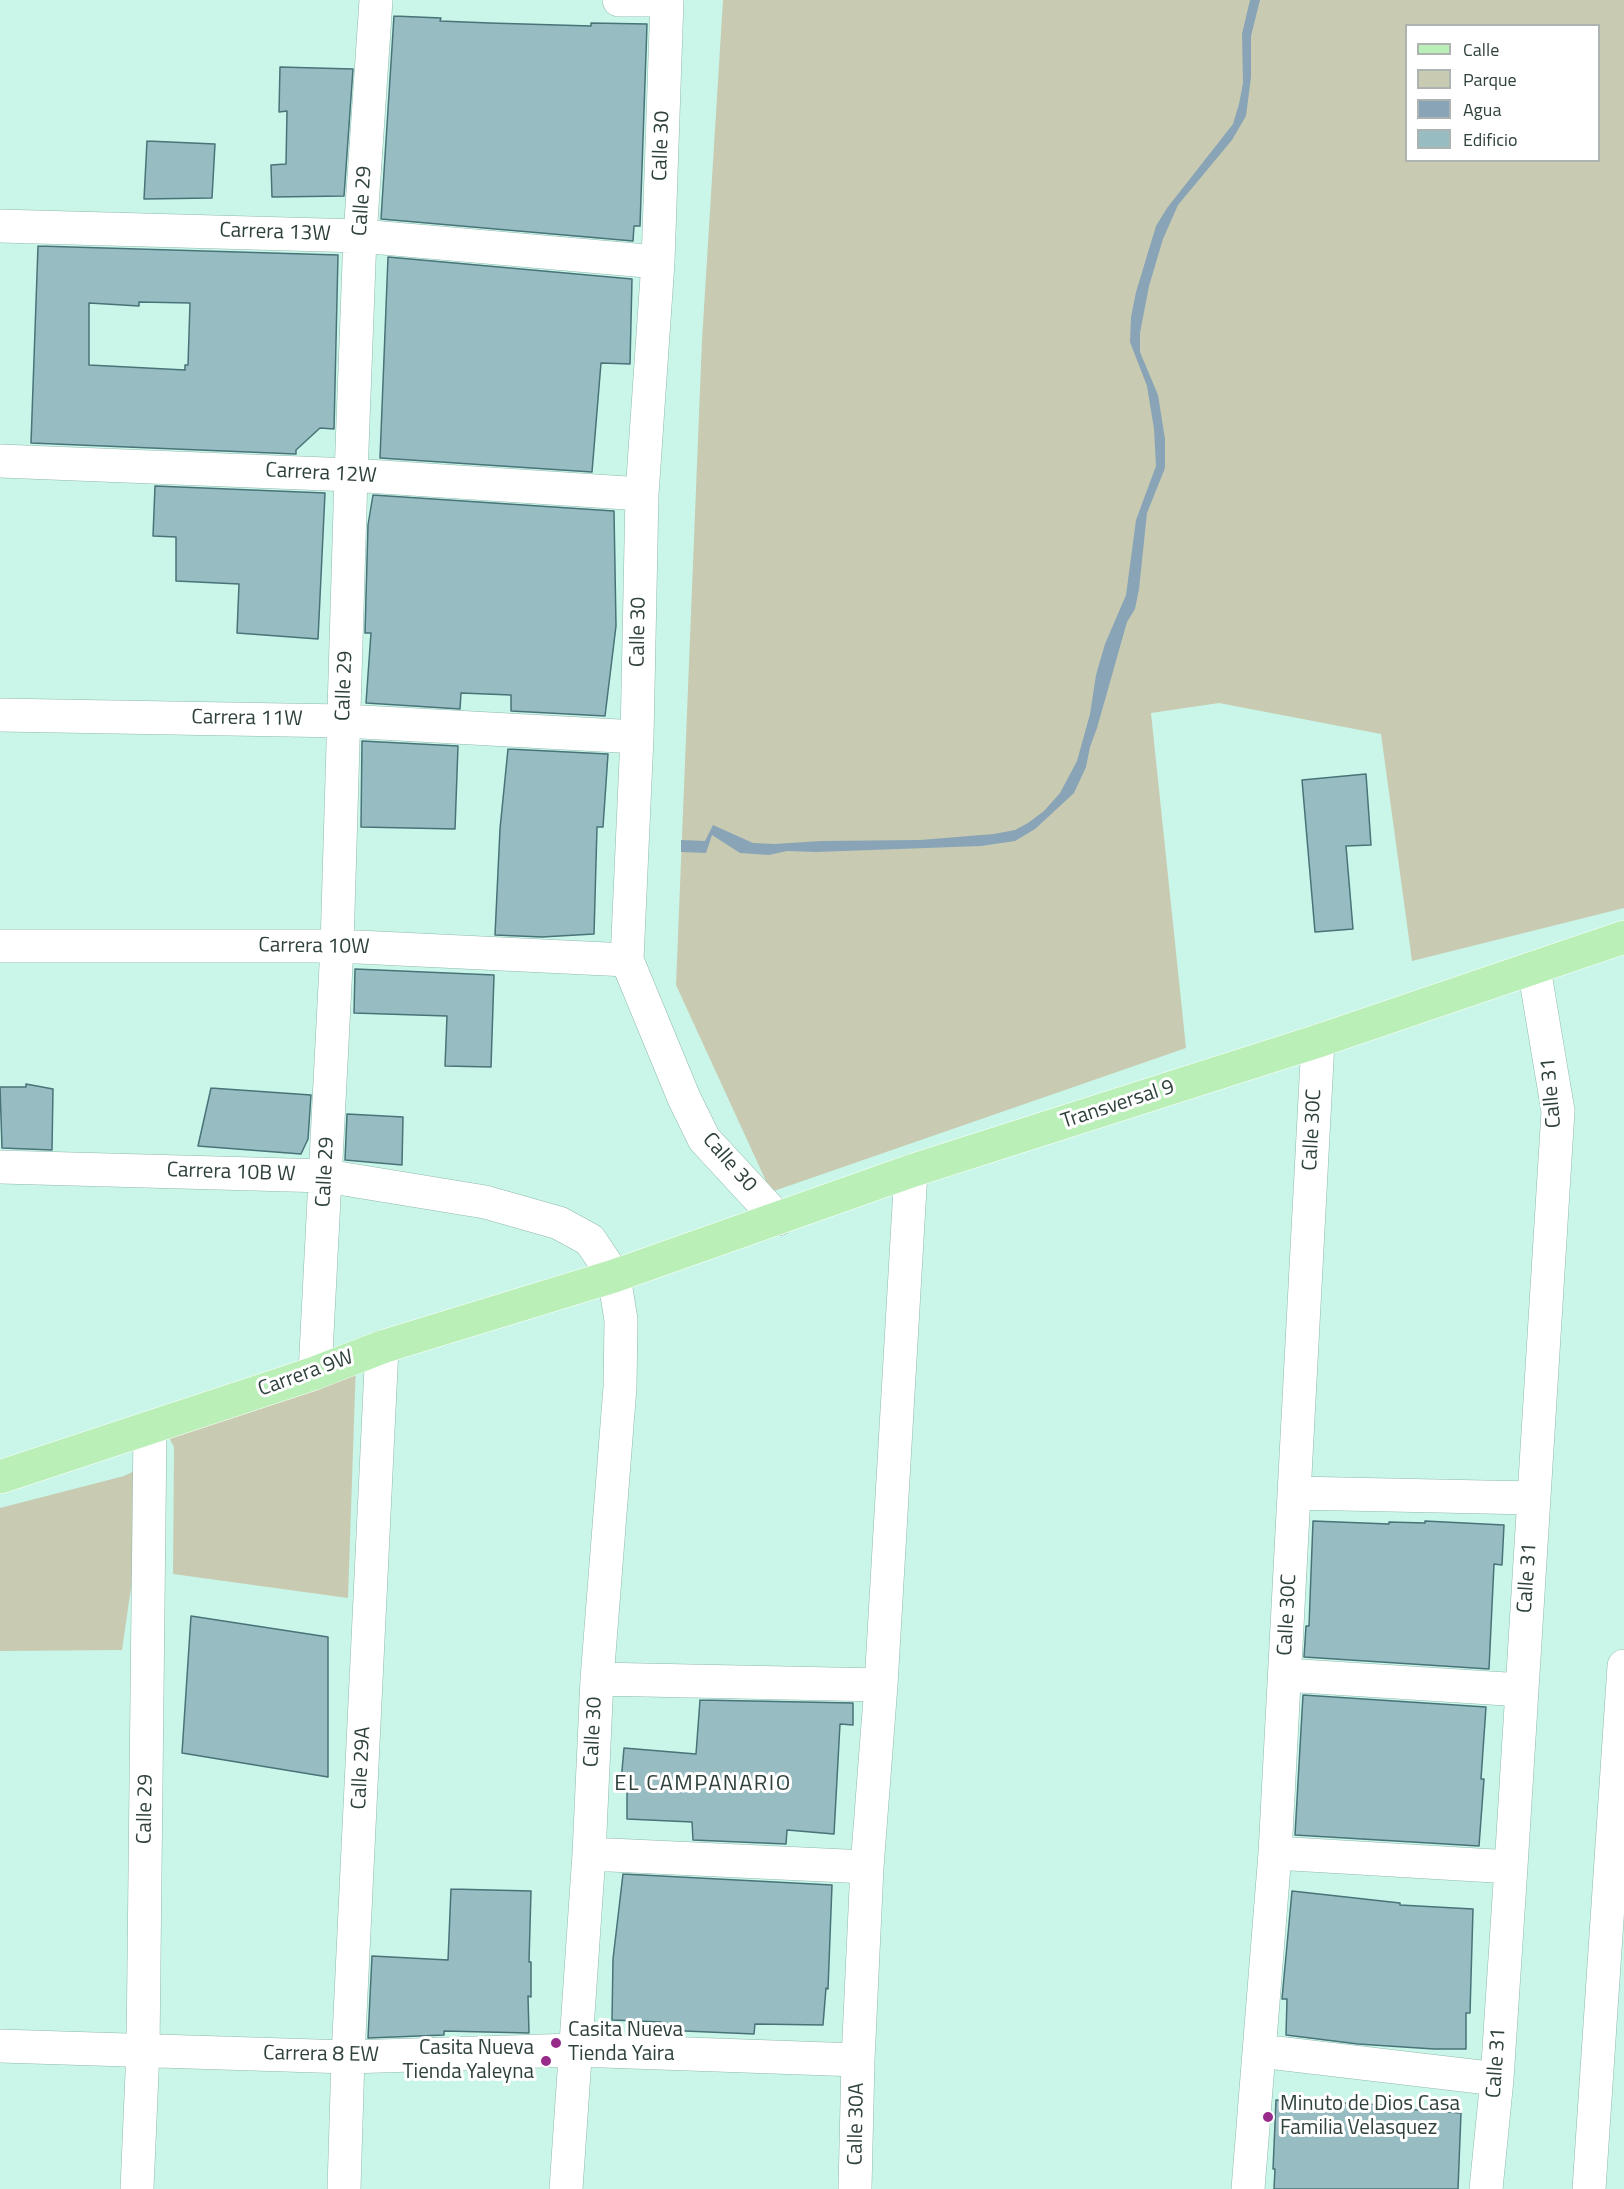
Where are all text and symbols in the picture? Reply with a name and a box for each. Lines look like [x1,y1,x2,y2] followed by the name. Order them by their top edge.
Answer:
[1405,24,1600,162] legend
[1463,36,1499,63] text: Calle
[1463,66,1517,93] text: Parque
[1463,96,1501,123] text: Agua
[648,110,676,182] street label: Calle 30
[1463,126,1517,153] text: Edificio
[348,165,378,237] street label: Calle 29
[219,218,331,248] street label: Carrera 13W
[265,459,377,489] street label: Carrera 12W
[626,597,652,667] street label: Calle 30
[331,650,359,722] street label: Calle 29
[191,705,303,733] street label: Carrera 11W
[258,933,370,961] street label: Carrera 10W
[1536,1057,1568,1129] street label: Calle 31
[1058,1075,1178,1135] street label: Transversal 9
[1298,1088,1328,1172] street label: Calle 30C
[696,1128,762,1198] street label: Calle 30
[312,1136,340,1208] street label: Calle 29
[166,1158,296,1188] street label: Carrera 10B W
[255,1345,357,1403] street label: Carrera 9W
[1513,1542,1543,1614] street label: Calle 31
[1273,1573,1303,1657] street label: Calle 30C
[580,1696,608,1768] street label: Calle 30
[347,1726,377,1810] street label: Calle 29A
[614,1772,792,1798] district label: EL CAMPANARIO
[133,1774,159,1844] street label: Calle 29
[568,2018,683,2068] place label: Casita Nueva Tienda Yaira
[1482,2027,1512,2099] street label: Calle 31
[403,2036,534,2086] place label: Casita Nueva Tienda Yaleyna
[549,2036,563,2050] marker: Casita Nueva Tienda Yaira
[263,2041,379,2069] street label: Carrera 8 EW
[539,2054,553,2068] marker: Casita Nueva Tienda Yaleyna
[844,2082,870,2166] street label: Calle 30A
[1280,2092,1460,2142] place label: Minuto de Dios Casa Familia Velasquez
[1261,2110,1275,2124] marker: Minuto de Dios Casa Familia Velasquez

